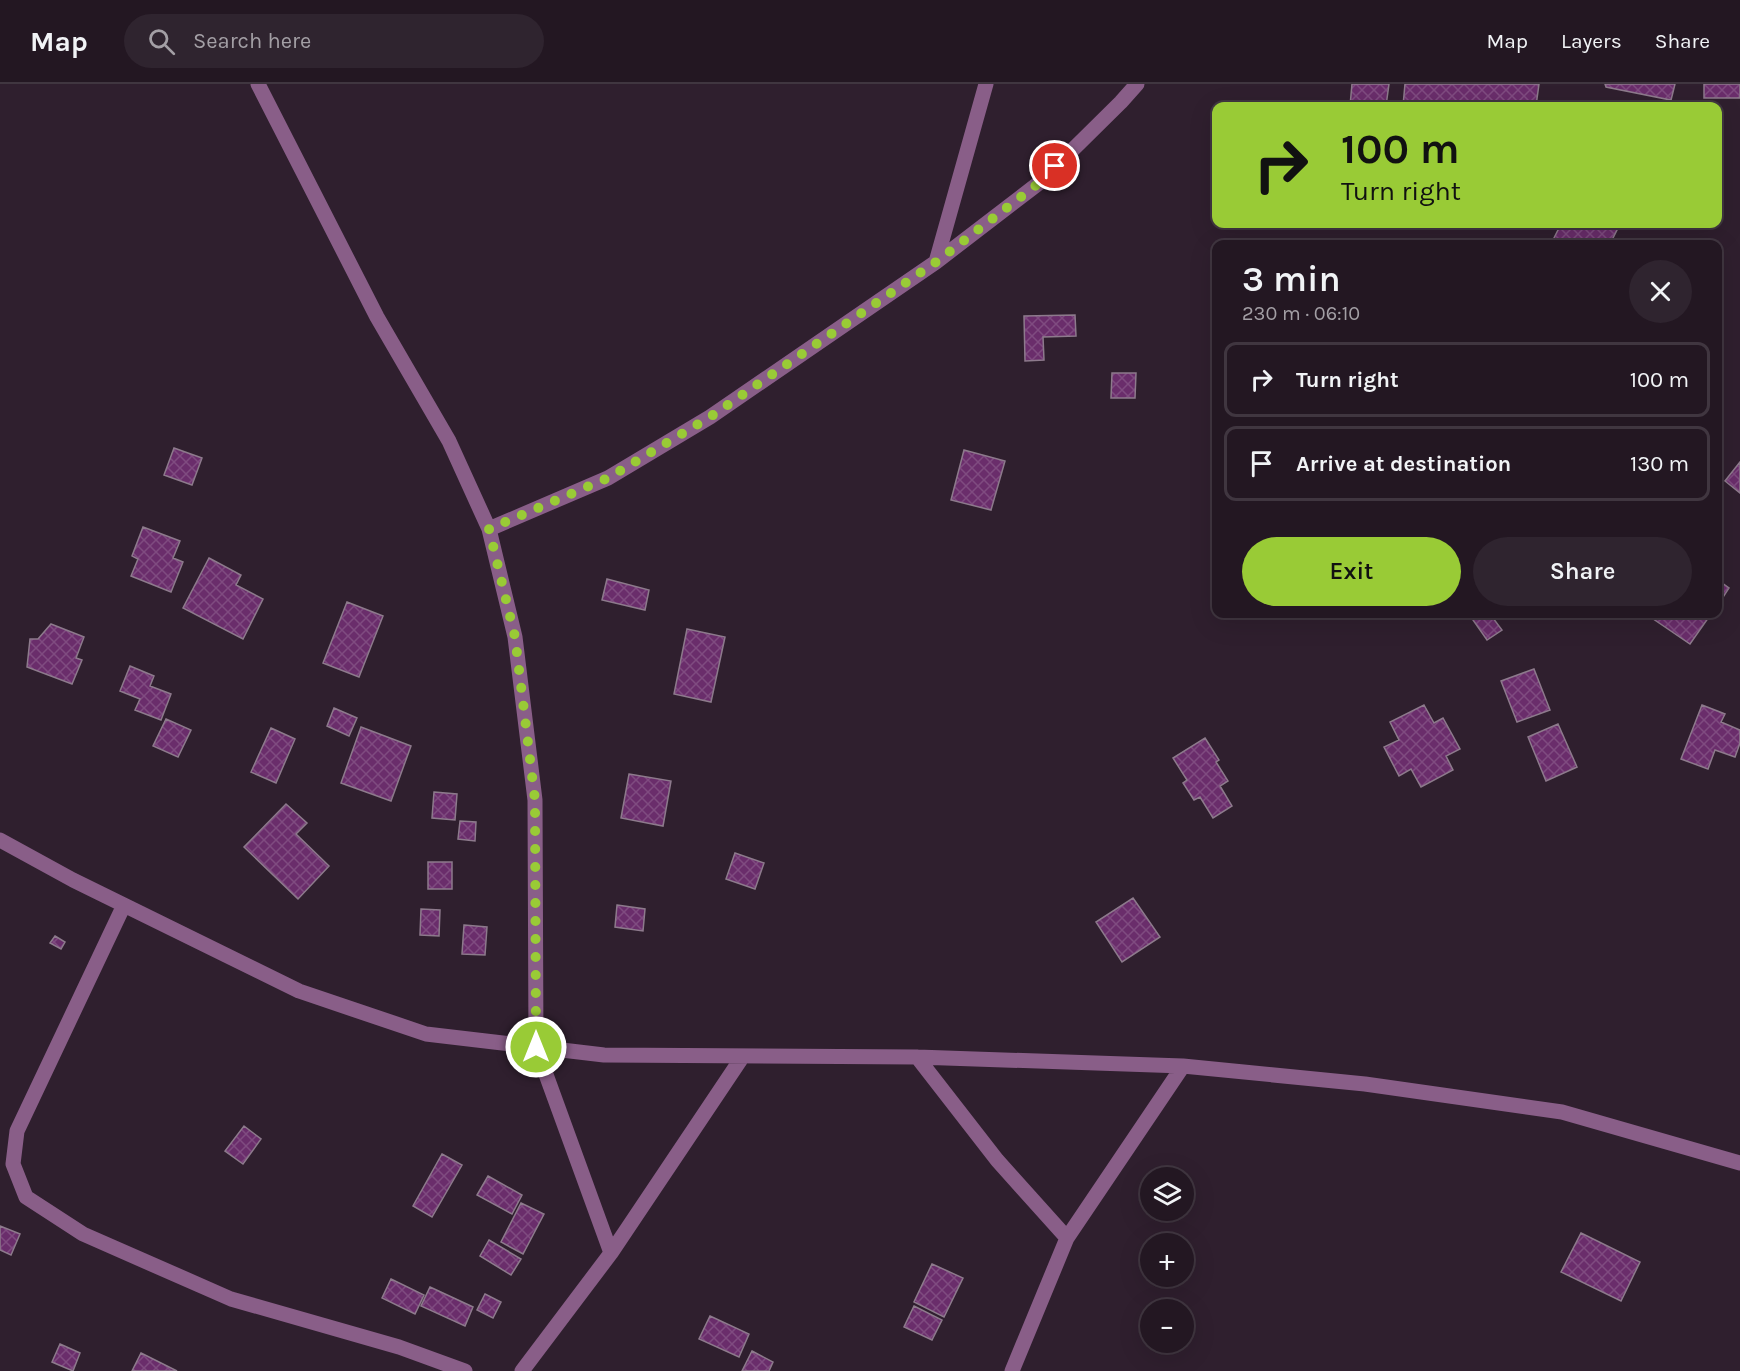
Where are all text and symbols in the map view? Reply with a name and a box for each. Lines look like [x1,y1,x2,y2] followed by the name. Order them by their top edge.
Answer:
[124,14,544,68] search box
[30,25,88,58] text: Map
[145,25,178,58] icon: search
[193,28,311,54] text: Search here
[1486,29,1528,53] text: Map
[1561,29,1622,53] text: Layers
[1655,29,1710,53] text: Share
[1341,124,1460,174] text: 100 m
[1242,126,1320,204] icon: right
[1029,140,1080,191] pin
[1038,149,1071,182] icon: arrive
[1341,175,1461,207] text: Turn right
[1242,258,1341,300] text: 3 min
[1629,260,1692,323] button: close
[1242,302,1360,325] text: 230 m · 06:10
[1245,363,1278,396] icon: right
[1296,367,1399,393] text: Turn right
[1630,367,1689,393] text: 100 m
[1245,447,1278,480] icon: arrive
[1296,451,1511,477] text: Arrive at destination
[1630,451,1689,477] text: 130 m
[1242,537,1461,606] button: Exit
[1473,537,1692,606] button: Share
[504,1015,568,1079] position arrow
[1140,1167,1194,1353] map controls
[1140,1167,1194,1221] button: layers
[1140,1233,1194,1287] button: +
[1140,1299,1194,1353] button: −

